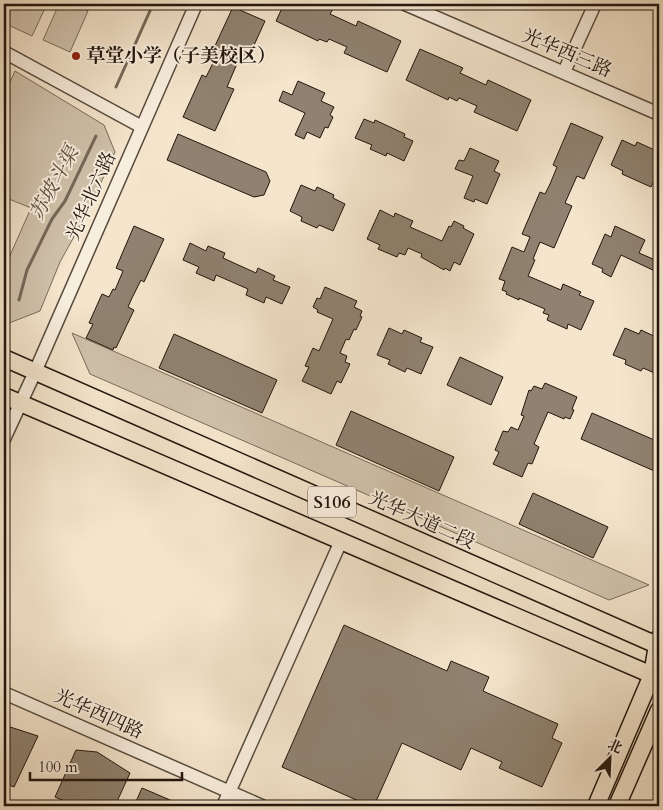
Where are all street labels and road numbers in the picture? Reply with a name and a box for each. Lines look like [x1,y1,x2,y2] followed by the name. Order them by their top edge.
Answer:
[518,22,616,84] street label: 光华西三路
[60,147,122,245] street label: 光华北六路
[365,485,479,555] street label: 光华大道二段
[308,487,356,518] road number: S106
[50,683,148,745] street label: 光华西四路

